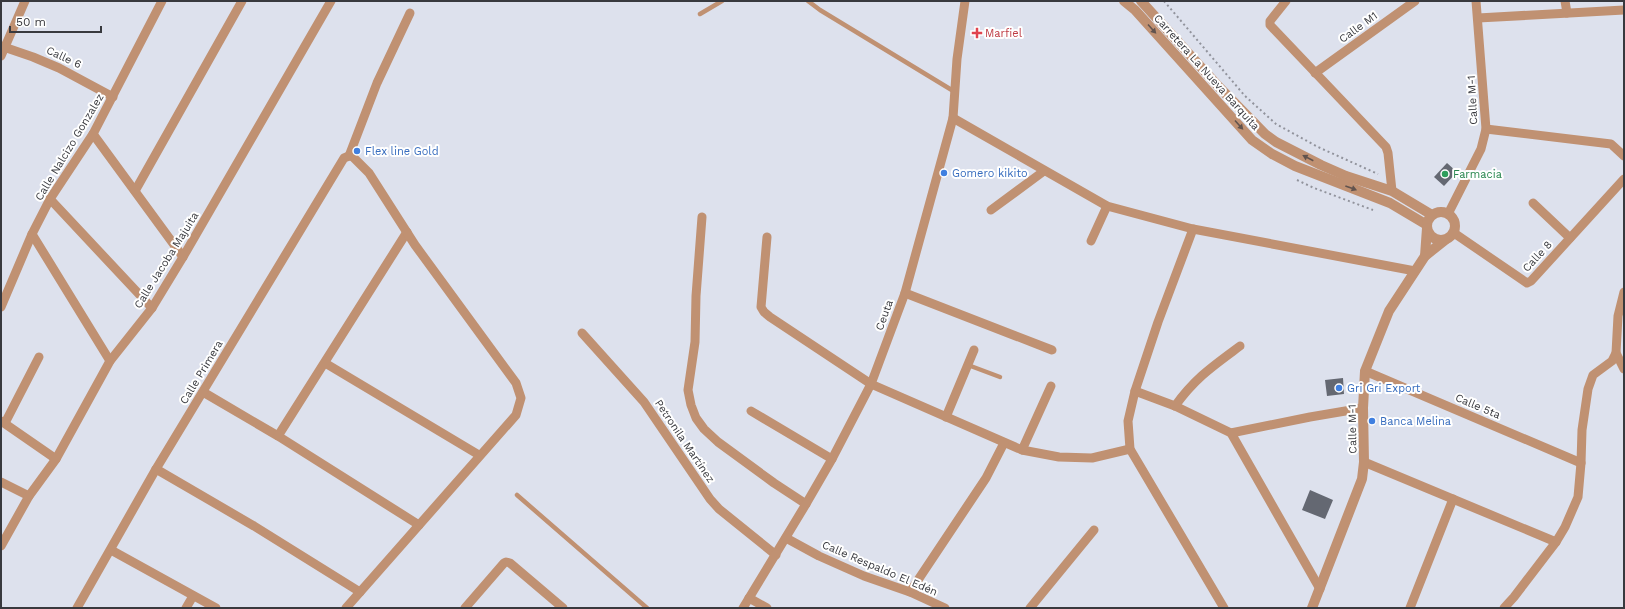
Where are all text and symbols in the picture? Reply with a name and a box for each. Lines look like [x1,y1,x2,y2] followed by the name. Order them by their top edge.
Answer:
[10,8,101,34] scale bar
[1337,9,1380,46] street label: Calle M1
[1151,12,1262,133] street label: Carretera La Nueva Barquita
[16,15,46,29] text: 50 m
[1147,24,1156,34] one-way arrow
[985,27,1023,40] place label: Marfiel
[972,28,982,38] marker: Marfiel
[44,44,84,71] street label: Calle 6
[1465,75,1480,125] street label: Calle M-1
[32,91,107,203] street label: Calle Nalcizo Gonzalez
[1234,120,1244,130] one-way arrow
[365,145,439,158] place label: Flex line Gold
[352,146,362,156] marker: Flex line Gold
[1302,155,1314,162] one-way arrow
[952,167,1028,180] place label: Gomero kikito
[939,168,949,178] marker: Gomero kikito
[1453,168,1502,181] place label: Farmacia
[1440,169,1450,179] marker: Farmacia
[1345,186,1357,192] one-way arrow
[131,210,201,311] street label: Calle Jacoba Majuita
[1520,238,1555,274] street label: Calle 8
[873,298,896,332] street label: Ceuta
[177,338,226,407] street label: Calle Primera
[1347,382,1421,395] place label: Gri Gri Export
[1334,383,1344,393] marker: Gri Gri Export
[1453,391,1502,422] street label: Calle 5ta
[652,397,717,485] street label: Petronila Martínez
[1346,404,1359,454] street label: Calle M-1
[1380,415,1451,428] place label: Banca Melina
[1367,416,1377,426] marker: Banca Melina
[820,538,940,599] street label: Calle Respaldo El Edén

